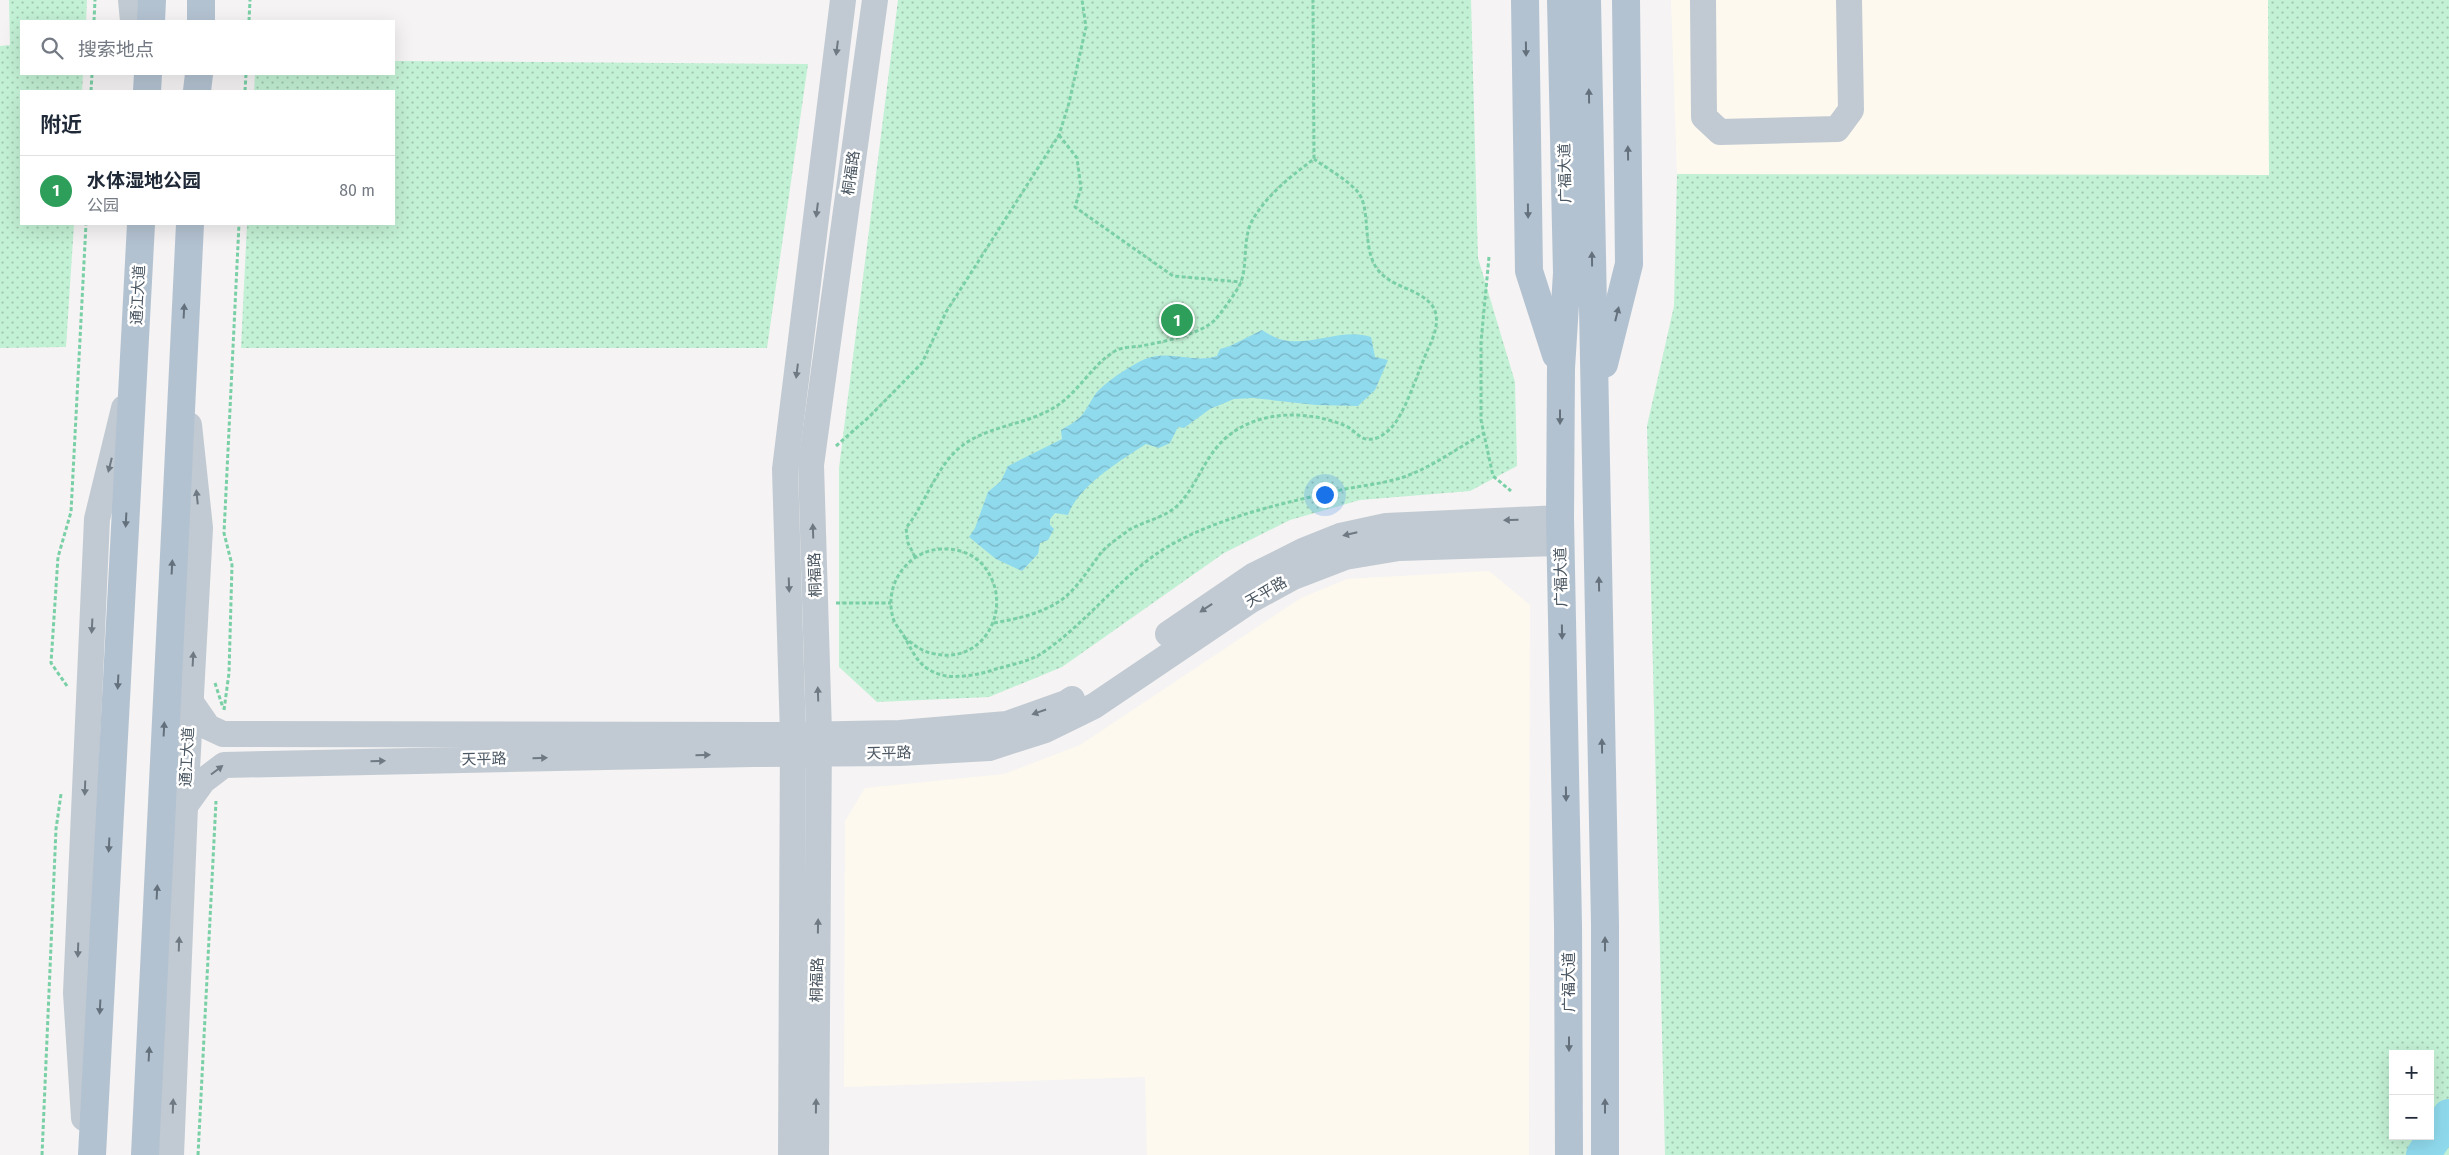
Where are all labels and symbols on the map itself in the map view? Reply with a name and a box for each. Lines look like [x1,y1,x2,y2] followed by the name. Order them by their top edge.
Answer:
[833,41,841,57] one-way arrow
[1522,41,1530,57] one-way arrow
[1585,88,1593,104] one-way arrow
[1555,143,1575,203] street label: 广福大道
[1624,144,1632,160] one-way arrow
[839,149,863,197] street label: 桐福路
[813,202,821,218] one-way arrow
[1524,203,1532,219] one-way arrow
[1587,250,1595,266] one-way arrow
[127,265,149,325] street label: 通江大道
[1161,301,1193,339] pin: 1
[181,303,189,319] one-way arrow
[1613,306,1621,321] one-way arrow
[793,363,801,379] one-way arrow
[1556,409,1564,425] one-way arrow
[106,457,114,472] one-way arrow
[1312,482,1338,508] your location
[193,489,201,505] one-way arrow
[122,512,130,528] one-way arrow
[1503,517,1519,525] one-way arrow
[809,523,817,539] one-way arrow
[1342,530,1357,538] one-way arrow
[1551,547,1571,607] street label: 广福大道
[805,552,825,598] street label: 桐福路
[168,559,176,575] one-way arrow
[1242,573,1290,611] street label: 天平路
[1595,576,1603,592] one-way arrow
[785,577,793,593] one-way arrow
[1199,603,1213,613] one-way arrow
[88,618,96,634] one-way arrow
[1558,624,1566,640] one-way arrow
[189,651,197,667] one-way arrow
[113,675,121,691] one-way arrow
[814,686,822,702] one-way arrow
[1032,709,1047,717] one-way arrow
[161,721,169,737] one-way arrow
[176,727,198,787] street label: 通江大道
[1598,738,1606,754] one-way arrow
[866,744,912,762] street label: 天平路
[461,750,507,768] street label: 天平路
[695,751,711,759] one-way arrow
[532,754,548,762] one-way arrow
[370,757,386,765] one-way arrow
[210,765,224,775] one-way arrow
[80,780,88,796] one-way arrow
[1562,787,1570,803] one-way arrow
[104,837,112,853] one-way arrow
[153,883,161,899] one-way arrow
[814,918,822,934] one-way arrow
[176,936,184,952] one-way arrow
[1601,936,1609,952] one-way arrow
[74,943,82,959] one-way arrow
[1560,952,1578,1012] street label: 广福大道
[808,957,826,1003] street label: 桐福路
[95,999,103,1015] one-way arrow
[1565,1037,1573,1053] one-way arrow
[146,1046,154,1062] one-way arrow
[169,1098,177,1114] one-way arrow
[812,1098,820,1114] one-way arrow
[1601,1098,1609,1114] one-way arrow

